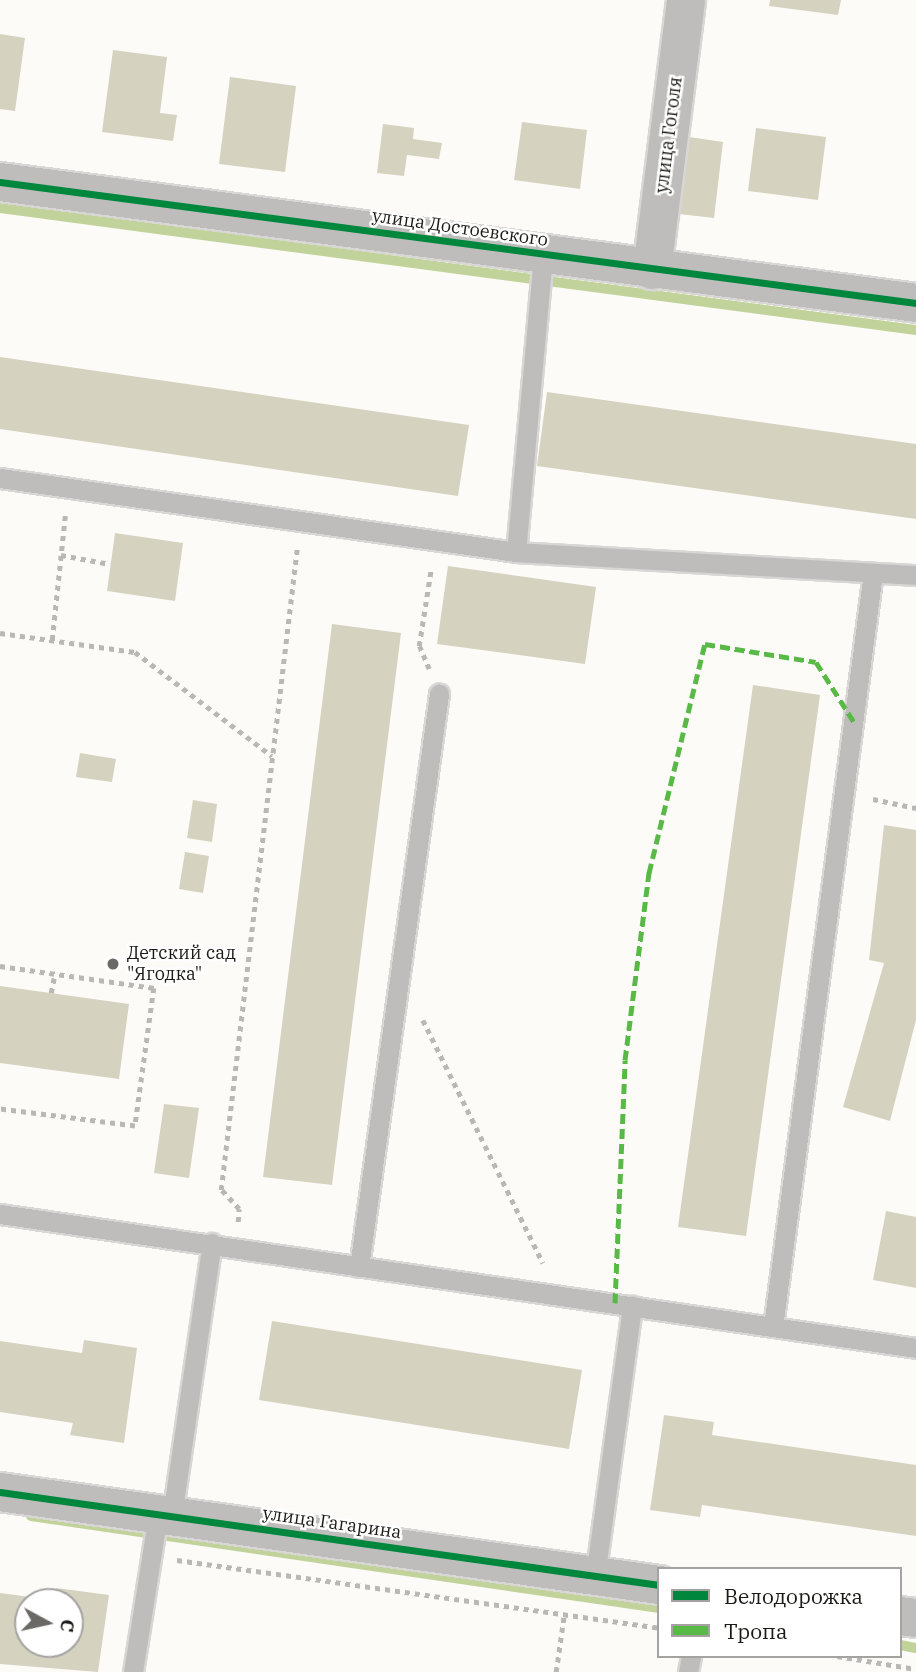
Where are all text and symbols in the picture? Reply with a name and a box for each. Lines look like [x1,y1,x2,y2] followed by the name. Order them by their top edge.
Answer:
[651,76,687,194] street label: улица Гоголя
[371,205,549,251] street label: улица Достоевского
[127,943,236,986] place label: Детский сад "Ягодка"
[105,956,121,972] marker: Детский сад "Ягодка"
[261,1503,403,1543] street label: улица Гагарина
[657,1567,902,1658] legend
[724,1582,863,1610] text: Велодорожка
[14,1588,84,1658] north arrow
[724,1617,787,1645] text: Тропа
[55,1618,81,1634] text: С

